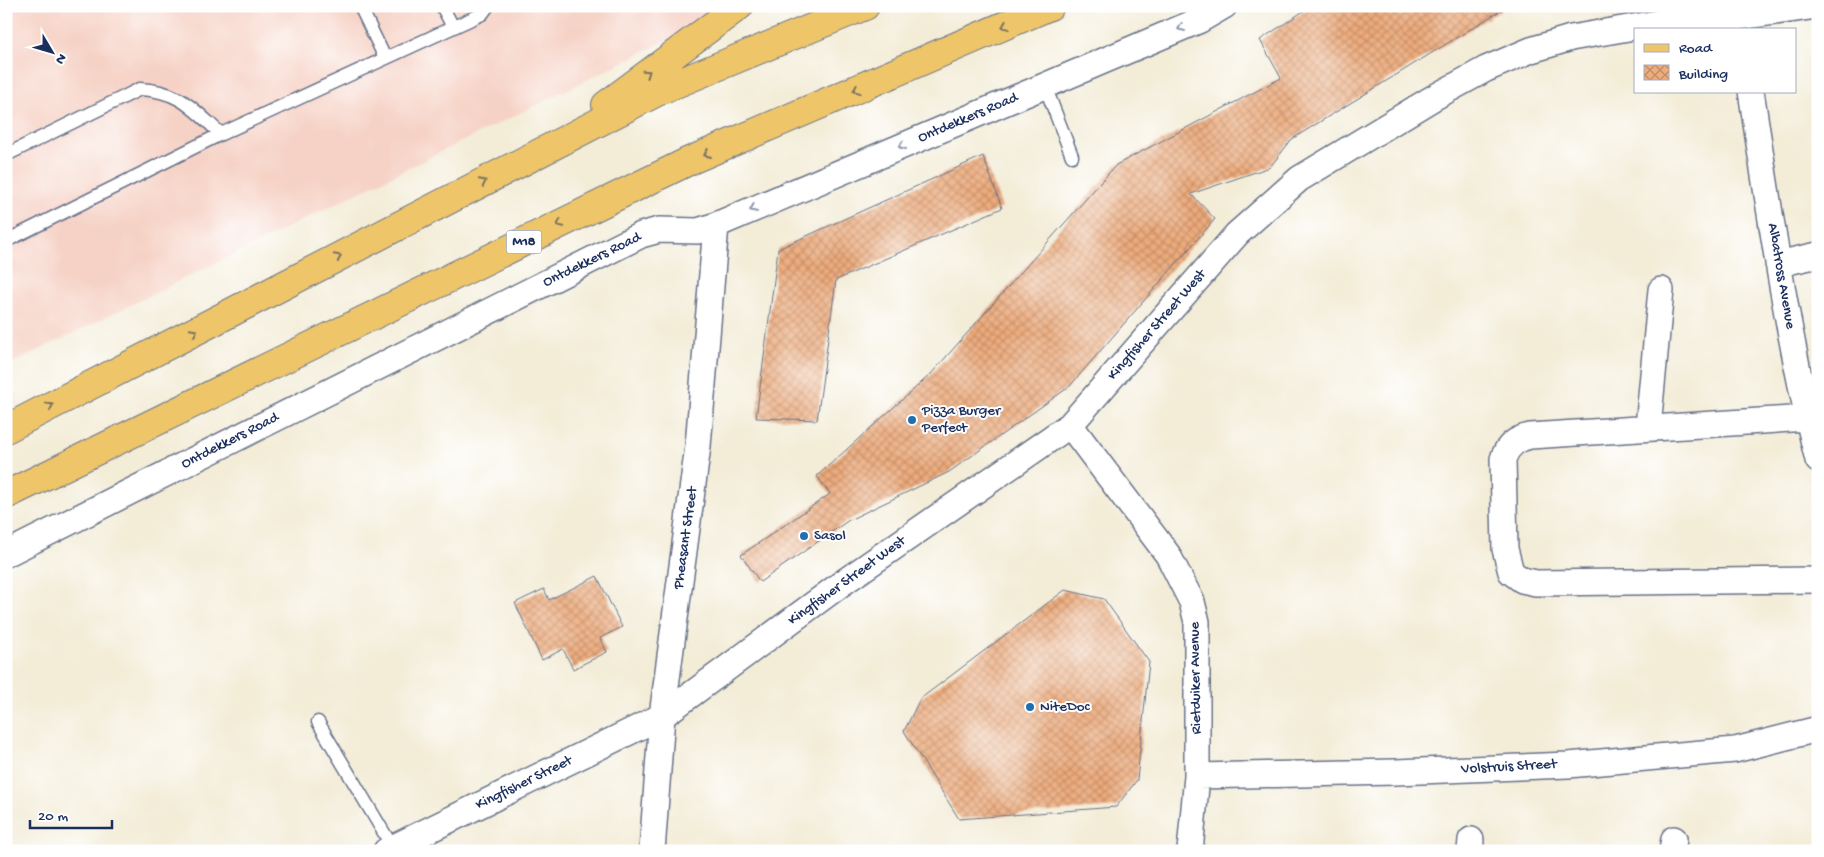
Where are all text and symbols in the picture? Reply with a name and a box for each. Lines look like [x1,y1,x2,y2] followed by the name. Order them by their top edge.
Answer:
[1001,19,1010,30] one-way arrow
[1177,22,1186,33] one-way arrow
[28,28,78,78] north arrow
[1634,28,1796,92] legend
[1679,40,1713,58] text: Road
[51,50,70,67] text: N
[1678,66,1728,84] text: Building
[641,71,650,79] one-way arrow
[852,83,861,94] one-way arrow
[915,88,1022,147] street label: Ontdekkers Road
[898,140,907,150] one-way arrow
[703,148,711,158] one-way arrow
[477,178,486,188] one-way arrow
[749,203,758,214] one-way arrow
[556,218,565,228] one-way arrow
[1763,222,1799,331] street label: Albatross Avenue
[540,228,645,292] street label: Ontdekkers Road
[506,230,542,253] road number: M18
[333,253,342,263] one-way arrow
[1104,265,1211,384] street label: Kingfisher Street West
[189,328,198,338] one-way arrow
[44,402,53,412] one-way arrow
[921,402,1002,437] place label: Pizza Burger Perfect
[178,408,283,473] street label: Ontdekkers Road
[906,414,918,426] marker: Pizza Burger Perfect
[670,484,702,591] street label: Pheasant Street
[814,527,846,545] place label: Sasol
[798,530,810,542] marker: Sasol
[785,531,911,630] street label: Kingfisher Street West
[1186,621,1206,734] street label: Rietduiker Avenue
[1040,698,1090,716] place label: NiteDoc
[1024,701,1036,713] marker: NiteDoc
[473,751,577,814] street label: Kingfisher Street
[1460,755,1559,779] street label: Volstruis Street
[30,797,112,829] scale bar
[38,808,68,826] text: 20 m

